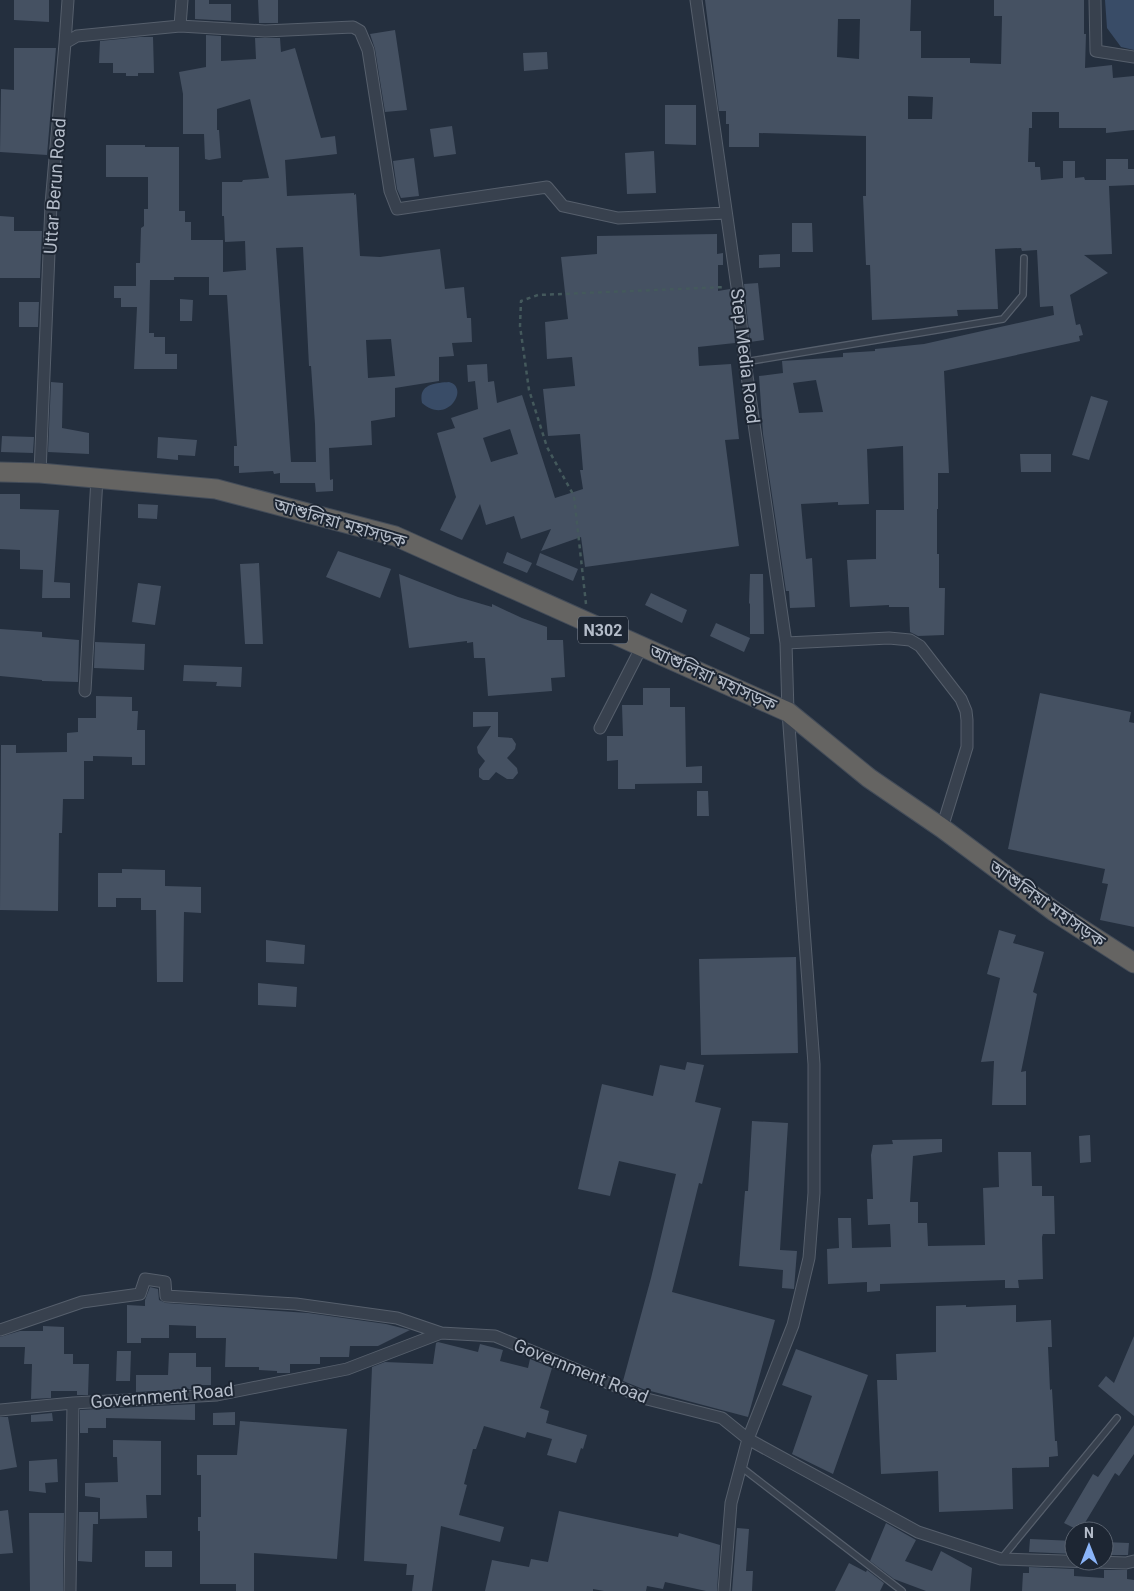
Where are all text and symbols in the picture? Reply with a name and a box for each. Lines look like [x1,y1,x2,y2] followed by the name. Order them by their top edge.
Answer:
[39,117,70,255] street label: Uttar Berun Road
[727,287,764,425] street label: Step Media Road
[270,493,409,552] street label: আশুলিয়া মহাসড়ক
[578,616,628,644] road number: N302
[645,640,780,715] street label: আশুলিয়া মহাসড়ক
[984,855,1110,952] street label: আশুলিয়া মহাসড়ক
[511,1334,652,1407] street label: Government Road
[90,1379,234,1412] street label: Government Road
[1064,1521,1114,1571] north arrow
[1084,1525,1094,1541] text: N

